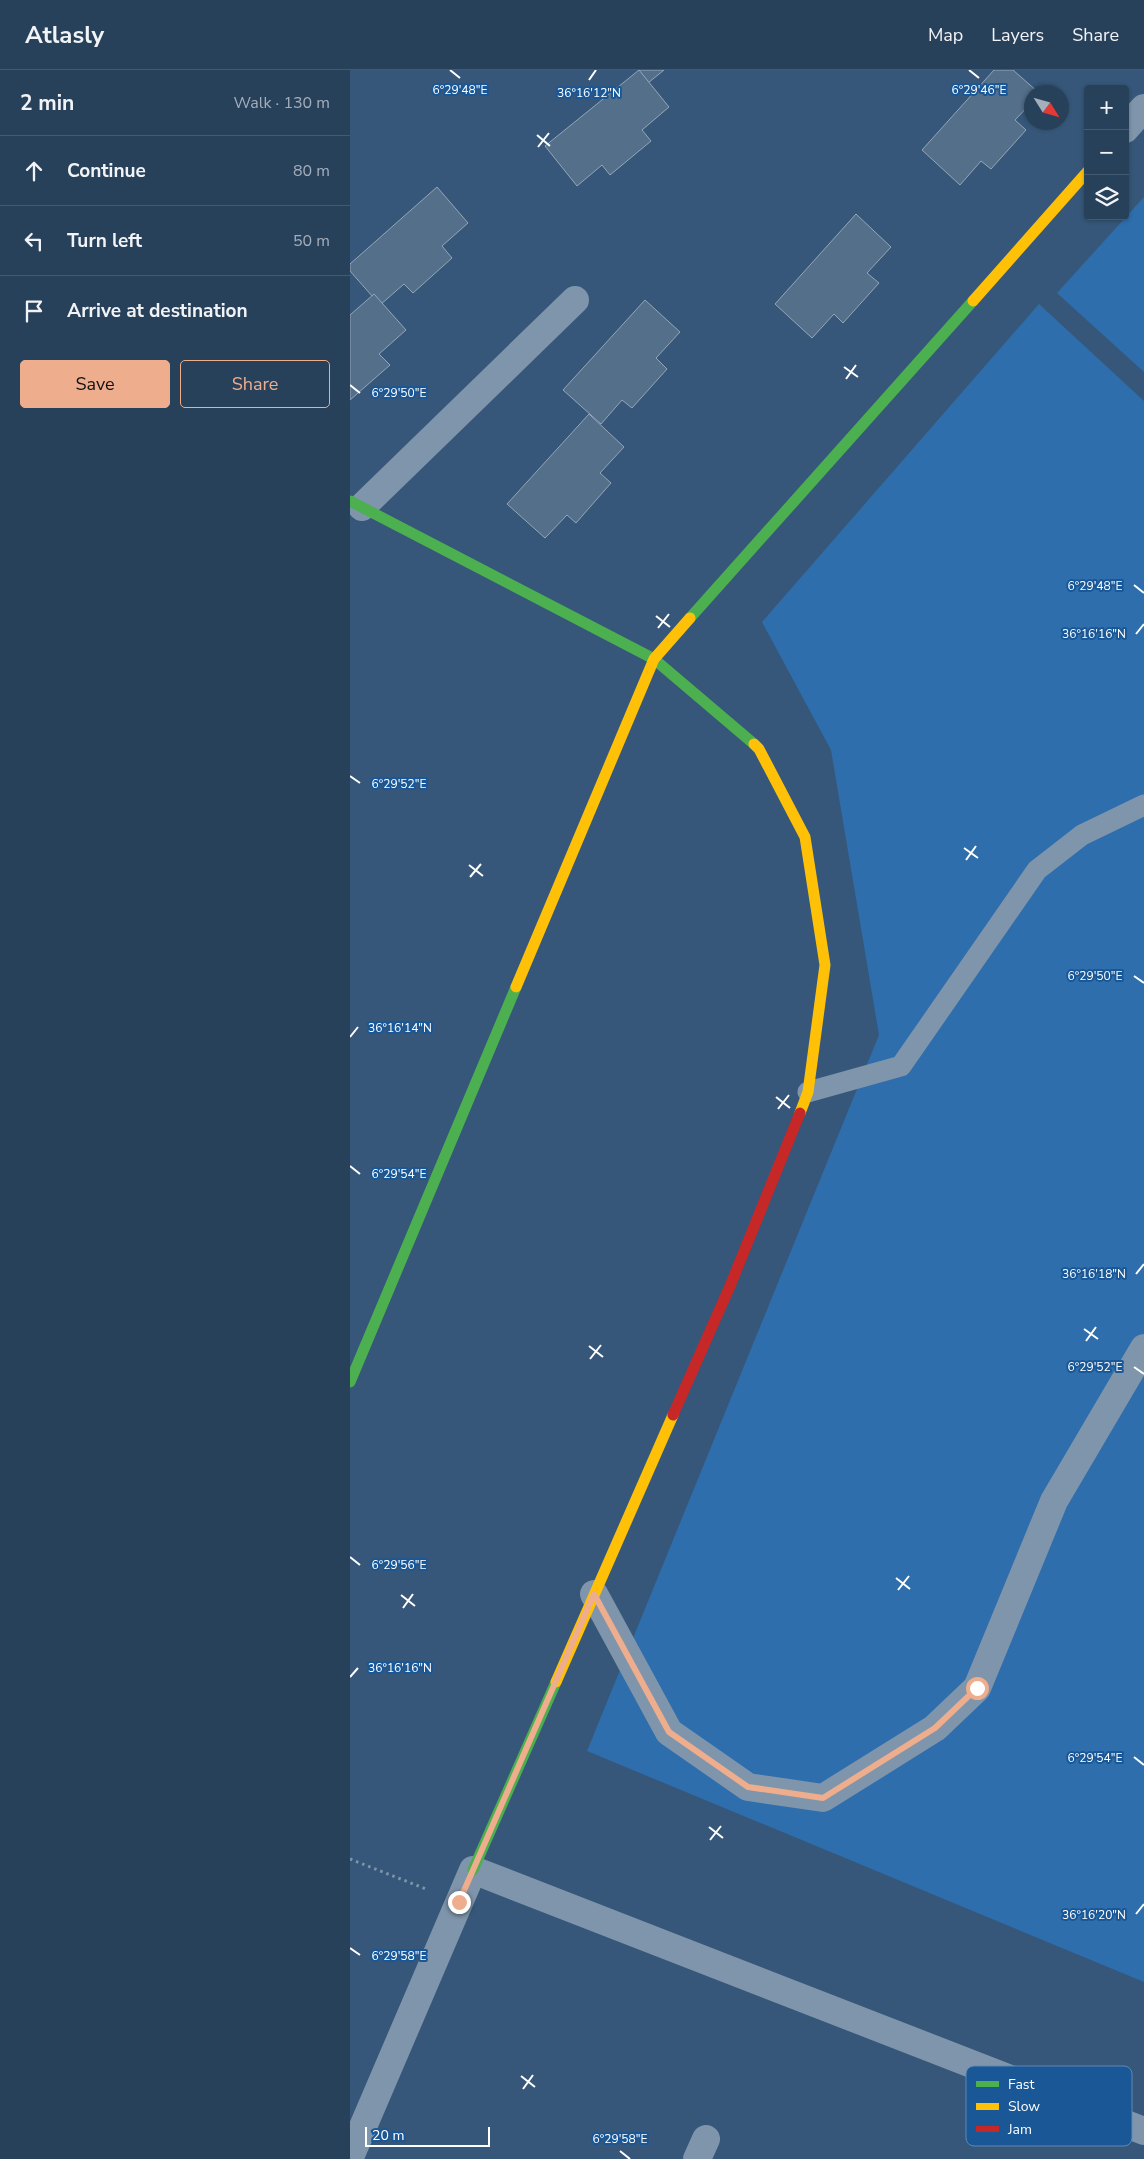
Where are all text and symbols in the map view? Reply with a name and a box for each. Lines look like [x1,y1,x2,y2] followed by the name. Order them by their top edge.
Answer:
[25,19,104,51] text: Atlasly
[928,23,963,47] text: Map
[991,23,1044,47] text: Layers
[1072,23,1119,47] text: Share
[433,82,487,98] text: 6°29'48"E
[952,82,1006,98] text: 6°29'46"E
[557,85,621,101] text: 36°16'12"N
[1024,85,1069,130] north arrow
[1084,85,1129,220] map controls
[1084,85,1129,130] button: +
[20,89,74,117] text: 2 min
[234,92,330,114] text: Walk · 130 m
[1084,130,1129,175] button: −
[20,157,48,185] icon: ahead
[67,158,146,184] text: Continue
[293,160,330,182] text: 80 m
[1084,175,1129,220] button: layers
[20,227,48,255] icon: left
[67,228,142,254] text: Turn left
[293,230,330,252] text: 50 m
[20,297,48,325] icon: arrive
[67,298,248,324] text: Arrive at destination
[20,360,170,408] button: Save
[180,360,330,408] button: Share
[372,385,426,401] text: 6°29'50"E
[1068,578,1122,594] text: 6°29'48"E
[1062,626,1126,642] text: 36°16'16"N
[372,776,426,792] text: 6°29'52"E
[1068,968,1122,984] text: 6°29'50"E
[368,1020,432,1036] text: 36°16'14"N
[372,1166,426,1182] text: 6°29'54"E
[1062,1266,1126,1282] text: 36°16'18"N
[1068,1359,1122,1375] text: 6°29'52"E
[372,1557,426,1573] text: 6°29'56"E
[368,1660,432,1676] text: 36°16'16"N
[966,1677,989,1700] route start
[1068,1750,1122,1766] text: 6°29'54"E
[448,1891,471,1914] route end
[1062,1907,1126,1923] text: 36°16'20"N
[372,1948,426,1964] text: 6°29'58"E
[966,2066,1132,2146] legend
[1008,2075,1034,2094] text: Fast
[1008,2097,1040,2116] text: Slow
[1007,2120,1032,2139] text: Jam
[365,2124,490,2147] scale bar
[372,2126,404,2145] text: 20 m
[593,2131,647,2147] text: 6°29'58"E

